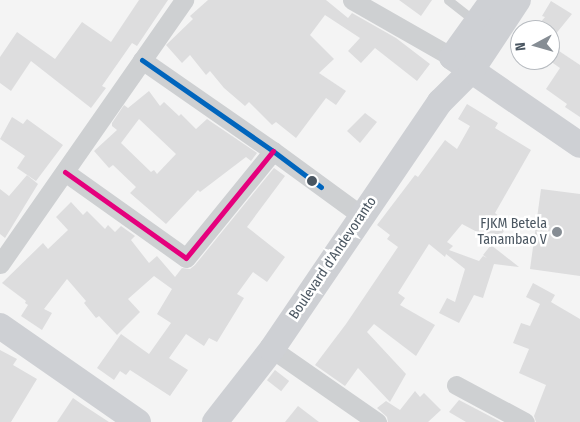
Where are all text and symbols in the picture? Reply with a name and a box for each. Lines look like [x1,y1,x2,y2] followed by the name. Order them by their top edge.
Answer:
[510,20,560,70] north arrow
[512,41,529,52] text: N
[307,176,317,186] unlabelled marker
[286,194,380,322] street label: Boulevard d'Andevoranto
[477,216,547,248] place label: FJKM Betela Tanambao V
[551,226,563,238] marker: FJKM Betela Tanambao V

